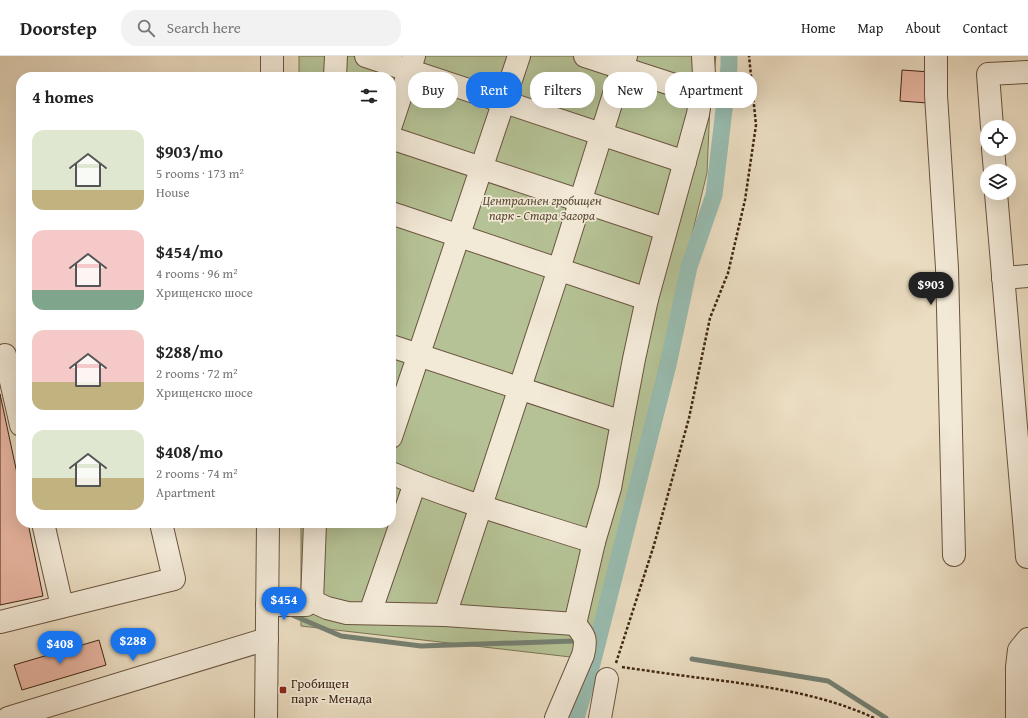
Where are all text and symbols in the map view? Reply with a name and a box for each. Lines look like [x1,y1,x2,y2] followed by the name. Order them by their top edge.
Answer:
[121,10,401,46] search box
[20,14,97,42] text: Doorstep
[135,17,157,39] icon: search
[167,17,241,38] text: Search here
[801,18,836,38] text: Home
[858,18,883,38] text: Map
[905,18,941,38] text: About
[963,18,1008,38] text: Contact
[408,72,458,108] chip: Buy
[466,72,522,108] chip: Rent
[530,72,595,108] chip: Filters
[603,72,657,108] chip: New
[665,72,757,108] chip: Apartment
[32,84,94,109] text: 4 homes
[358,85,380,107] icon: filters
[980,120,1016,200] map controls
[980,120,1016,156] button: locate
[156,139,223,164] text: $903/mo
[64,146,112,194] icon: home
[156,164,244,183] text: 5 rooms · 173 m²
[980,164,1016,200] button: layers
[156,183,190,202] text: House
[482,191,602,225] park label: Централнен гробищен парк - Стара Загора
[156,239,223,264] text: $454/mo
[64,246,112,294] icon: home
[156,264,238,283] text: 4 rooms · 96 m²
[907,272,955,306] pin: $903
[918,275,944,294] text: $903
[156,283,253,302] text: Хрищенско шосе
[156,339,223,364] text: $288/mo
[64,346,112,394] icon: home
[156,364,238,383] text: 2 rooms · 72 m²
[156,383,253,402] text: Хрищенско шосе
[156,439,223,464] text: $408/mo
[64,446,112,494] icon: home
[156,464,238,483] text: 2 rooms · 74 m²
[156,483,216,502] text: Apartment
[260,587,308,621] pin: $454
[271,590,297,609] text: $454
[109,628,157,662] pin: $288
[36,631,84,665] pin: $408
[120,631,146,650] text: $288
[47,634,73,653] text: $408
[291,674,373,708] place label: Гробищен парк - Менада
[278,685,288,695] marker: Гробищен парк - Менада

